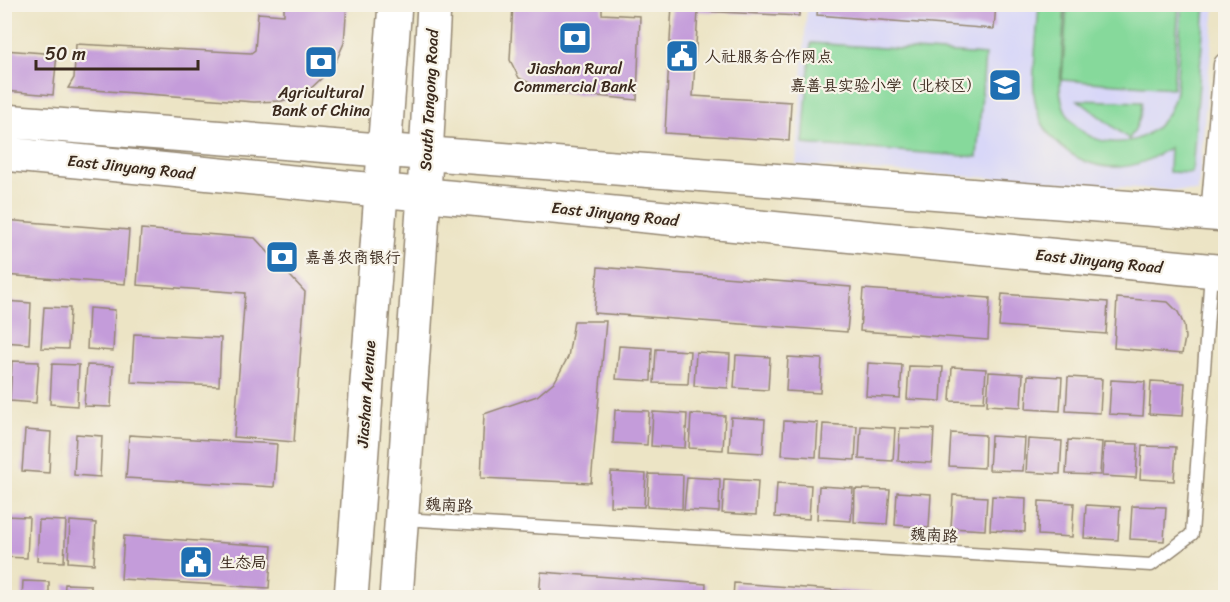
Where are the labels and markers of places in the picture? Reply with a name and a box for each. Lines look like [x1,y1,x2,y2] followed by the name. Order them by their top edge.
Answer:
[557,20,593,56] bank icon: Jiashan Rural Commercial Bank
[664,38,700,74] public building icon: 人社服务合作网点
[705,42,833,71] place label: 人社服务合作网点
[303,44,339,80] bank icon: Agricultural Bank of China
[514,54,636,101] place label: Jiashan Rural Commercial Bank
[987,67,1023,103] school or university icon: 嘉善县实验小学（北校区）
[790,71,982,100] place label: 嘉善县实验小学（北校区）
[272,78,370,125] place label: Agricultural Bank of China
[264,239,300,275] bank icon: 嘉善农商银行
[305,243,401,272] place label: 嘉善农商银行
[178,544,214,580] public building icon: 生态局
[219,548,267,577] place label: 生态局

